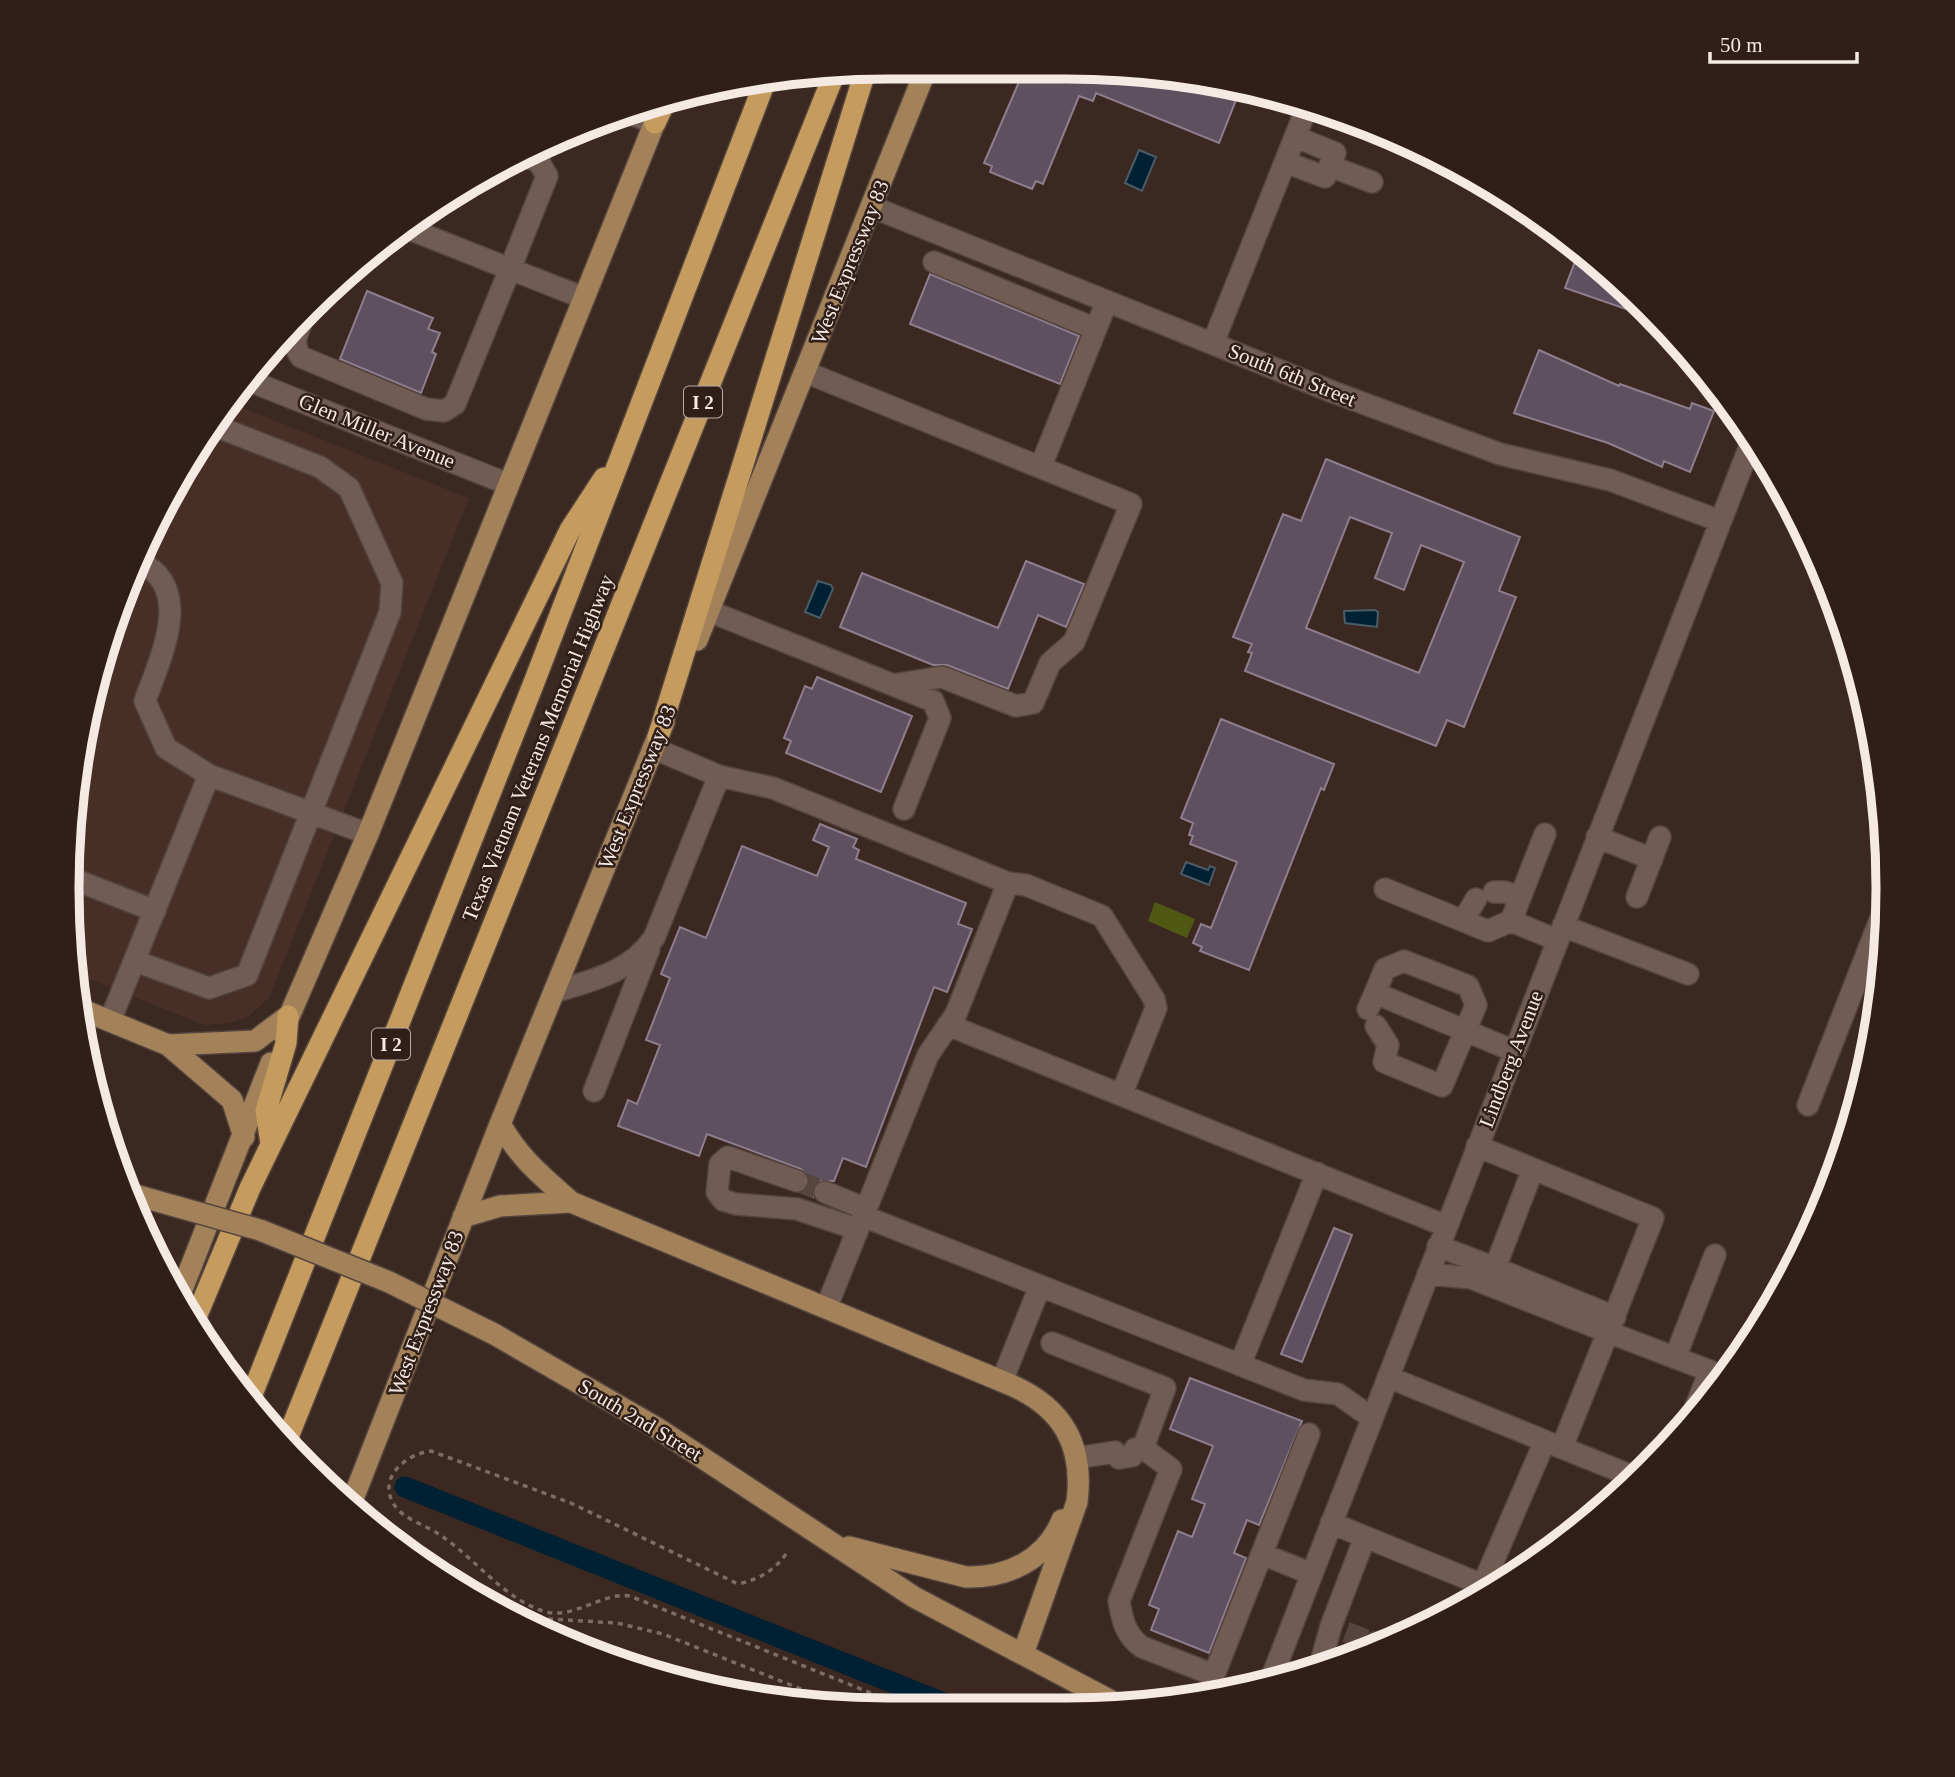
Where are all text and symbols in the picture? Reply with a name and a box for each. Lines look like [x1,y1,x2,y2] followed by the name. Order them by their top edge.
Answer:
[1710,21,1857,65] scale bar
[1720,33,1763,57] text: 50 m
[806,177,894,347] street label: West Expressway 83
[1225,339,1359,412] street label: South 6th Street
[684,386,722,418] road number: I 2
[295,389,459,473] street label: Glen Miller Avenue
[457,571,619,925] street label: Texas Vietnam Veterans Memorial Highway
[593,702,681,872] street label: West Expressway 83
[1474,987,1548,1131] street label: Lindberg Avenue
[372,1028,410,1060] road number: I 2
[384,1227,468,1399] street label: West Expressway 83
[574,1374,706,1466] street label: South 2nd Street

